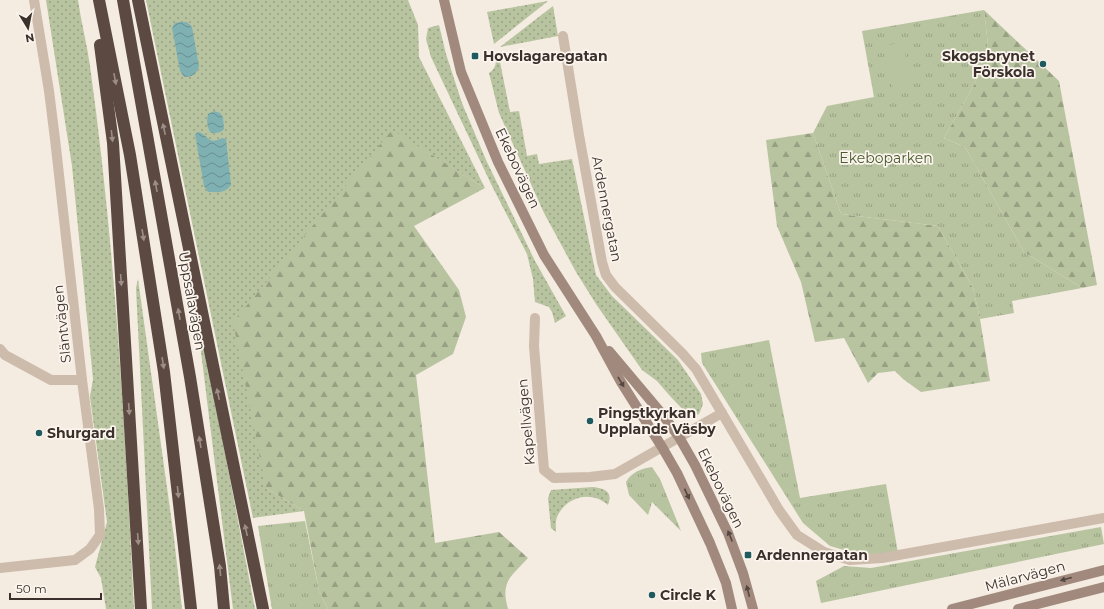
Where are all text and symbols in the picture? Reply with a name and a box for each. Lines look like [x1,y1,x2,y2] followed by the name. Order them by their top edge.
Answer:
[8,8,48,48] north arrow
[24,30,35,46] text: N
[483,47,608,65] place label: Hovslagaregatan
[942,47,1035,81] place label: Skogsbrynet Förskola
[470,51,480,61] marker: Hovslagaregatan
[1038,59,1048,69] marker: Skogsbrynet Förskola
[112,73,118,86] one-way arrow
[161,123,167,135] one-way arrow
[491,125,545,211] street label: Ekebovägen
[109,130,115,142] one-way arrow
[839,149,933,167] park label: Ekeboparken
[588,155,626,263] street label: Ardennergatan
[153,179,159,192] one-way arrow
[140,229,146,241] one-way arrow
[174,250,210,352] street label: Uppsalavägen
[118,274,125,286] one-way arrow
[49,284,75,364] street label: Släntvägen
[175,307,181,320] one-way arrow
[160,357,166,369] one-way arrow
[618,376,625,388] one-way arrow
[513,378,539,466] street label: Kapellvägen
[215,387,221,400] one-way arrow
[126,403,133,415] one-way arrow
[598,404,716,438] place label: Pingstkyrkan Upplands Väsby
[585,416,595,426] marker: Pingstkyrkan Upplands Väsby
[47,424,115,442] place label: Shurgard
[34,428,44,438] marker: Shurgard
[197,436,203,448] one-way arrow
[694,445,748,531] street label: Ekebovägen
[175,486,181,498] one-way arrow
[684,488,690,500] one-way arrow
[243,524,249,536] one-way arrow
[726,530,732,542] one-way arrow
[134,533,141,545] one-way arrow
[755,546,868,564] place label: Ardennergatan
[743,550,753,560] marker: Ardennergatan
[983,557,1067,595] street label: Mälarvägen
[217,564,223,576] one-way arrow
[10,575,101,601] scale bar
[1060,577,1072,583] one-way arrow
[16,581,47,596] text: 50 m
[745,585,751,597] one-way arrow
[660,586,716,604] place label: Circle K
[647,590,657,600] marker: Circle K

